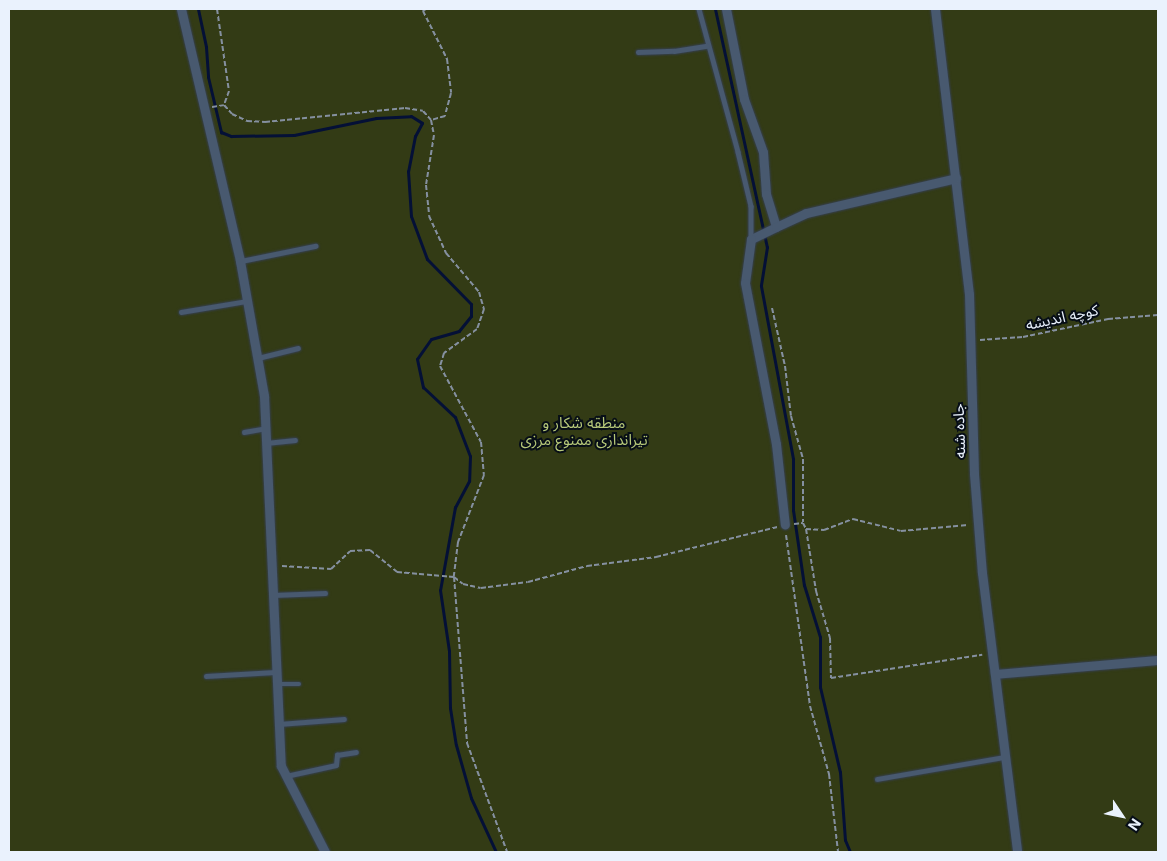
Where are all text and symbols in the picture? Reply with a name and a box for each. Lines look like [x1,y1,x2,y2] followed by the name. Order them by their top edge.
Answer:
[1024,301,1100,333] street label: کوچه اندیشه
[949,403,969,459] street label: جاده شنه
[520,413,648,448] park label: منطقه شکار و تیراندازی ممنوع مرزی
[1097,791,1147,841] north arrow
[1125,815,1145,834] text: N

